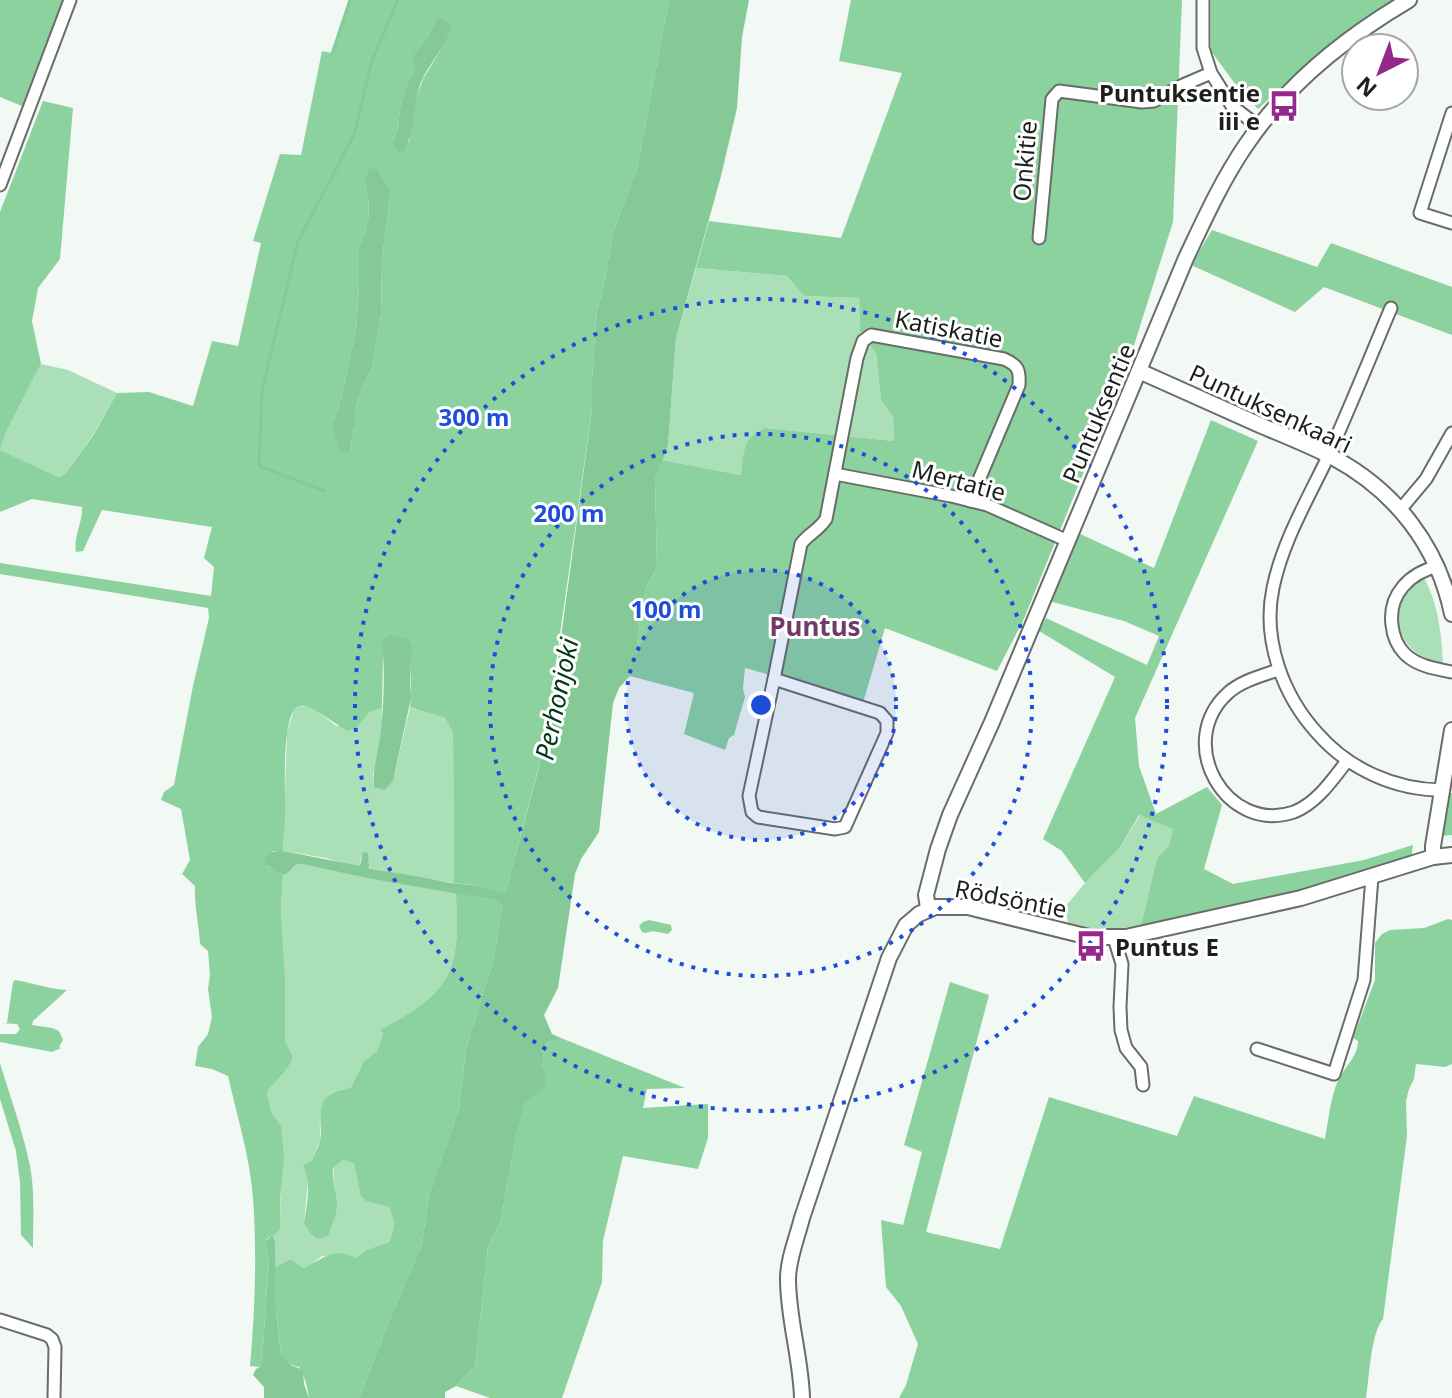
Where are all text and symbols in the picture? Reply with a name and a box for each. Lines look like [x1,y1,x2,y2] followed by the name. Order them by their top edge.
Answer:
[1340,32,1420,112] north arrow
[1349,70,1383,105] text: N
[1099,76,1260,137] place label: Puntuksentie iii e
[1267,89,1301,123] bus stop icon: Puntuksentie iii e
[1004,119,1044,203] street label: Onkitie
[892,301,1006,355] street label: Katiskatie
[1054,338,1142,488] street label: Puntuksentie
[1184,356,1358,460] street label: Puntuksenkaari
[439,400,509,433] text: 300 m
[908,452,1010,508] street label: Mertatie
[534,496,604,529] text: 200 m
[631,592,701,625] text: 100 m
[769,608,861,644] district label: Puntus
[526,633,587,763] water label: Perhonjoki
[747,691,775,719] centre of rings
[952,871,1070,925] street label: Rödsöntie
[1074,929,1108,963] bus stop icon: Puntus E
[1115,930,1219,963] place label: Puntus E

